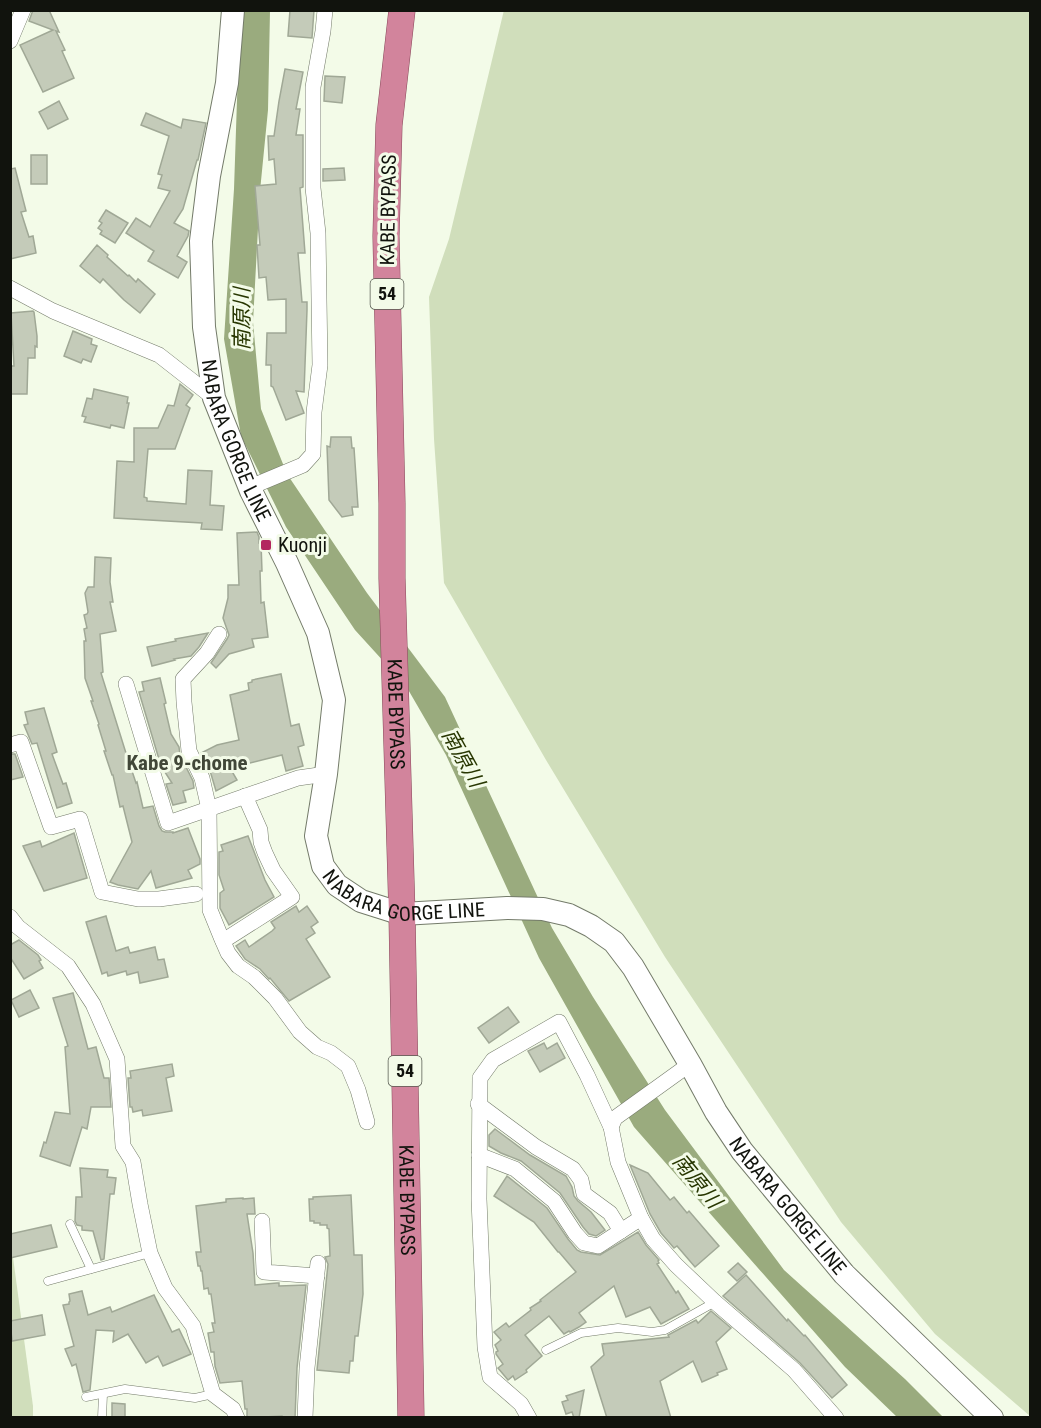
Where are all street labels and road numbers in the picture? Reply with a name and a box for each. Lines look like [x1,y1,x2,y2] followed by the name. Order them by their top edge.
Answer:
[375,154,401,266] street label: KABE BYPASS
[370,279,404,309] road number: 54
[197,358,276,525] street label: NABARA GORGE LINE
[382,658,410,770] street label: KABE BYPASS
[318,865,485,926] street label: NABARA GORGE LINE
[388,1056,422,1086] road number: 54
[724,1133,851,1280] street label: NABARA GORGE LINE
[394,1144,420,1256] street label: KABE BYPASS

